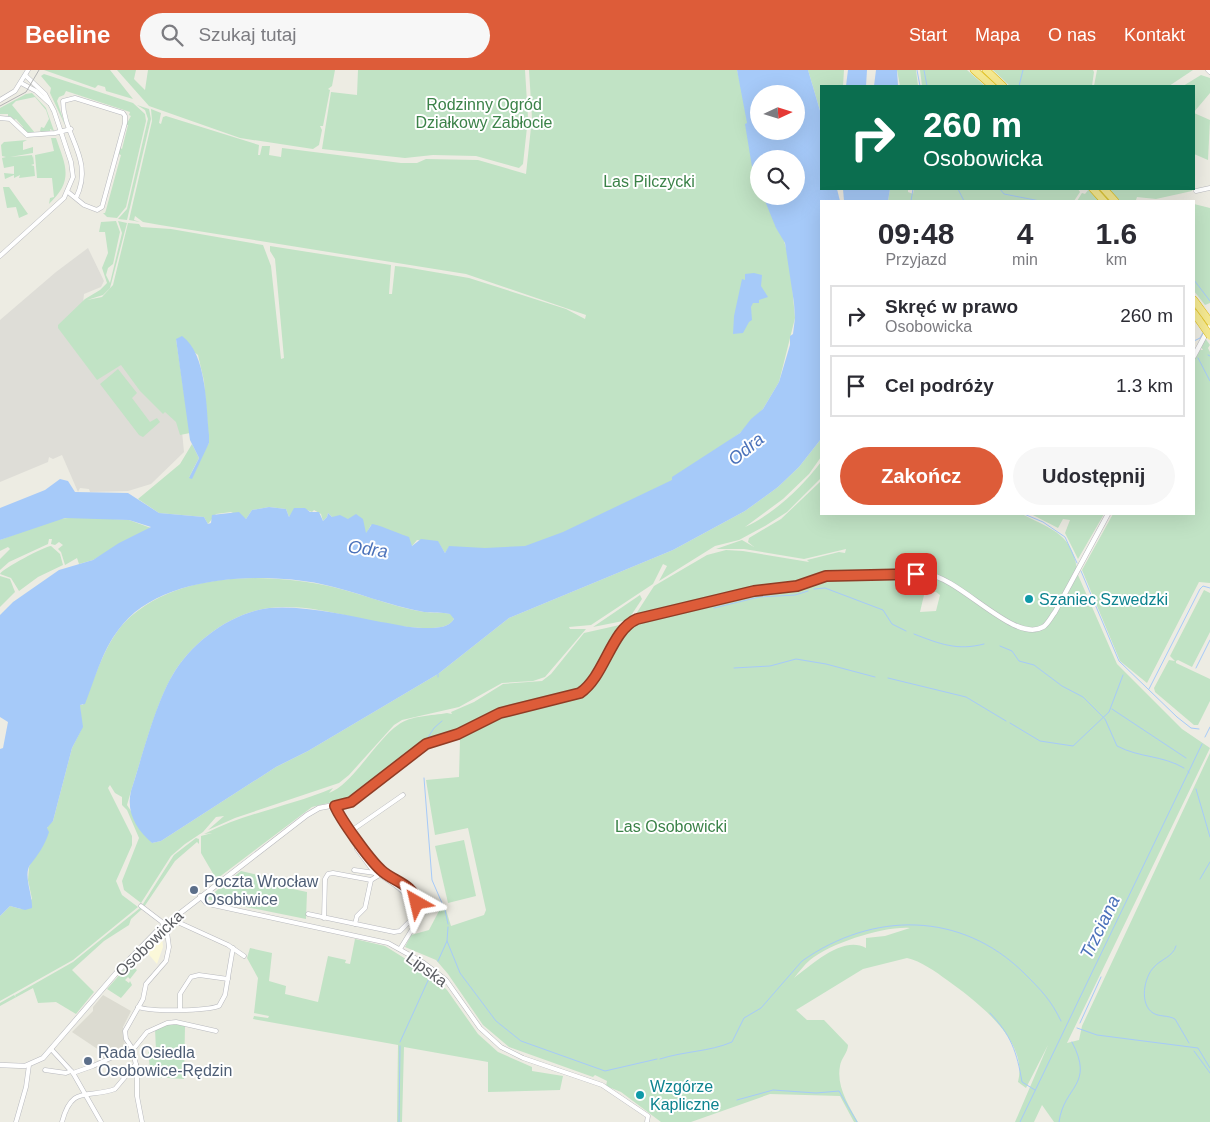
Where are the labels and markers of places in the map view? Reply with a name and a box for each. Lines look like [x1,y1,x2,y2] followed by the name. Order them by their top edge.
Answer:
[895,553,937,595] pin
[1039,591,1168,608] place label: Szaniec Szwedzki
[1023,593,1035,605] marker: Szaniec Szwedzki
[204,873,319,908] place label: Poczta Wrocław Osobiwice
[188,884,200,896] marker: Poczta Wrocław Osobiwice
[98,1044,232,1079] place label: Rada Osiedla Osobowice-Rędzin
[82,1055,94,1067] marker: Rada Osiedla Osobowice-Rędzin
[650,1078,719,1113] place label: Wzgórze Kapliczne
[634,1089,646,1101] marker: Wzgórze Kapliczne

